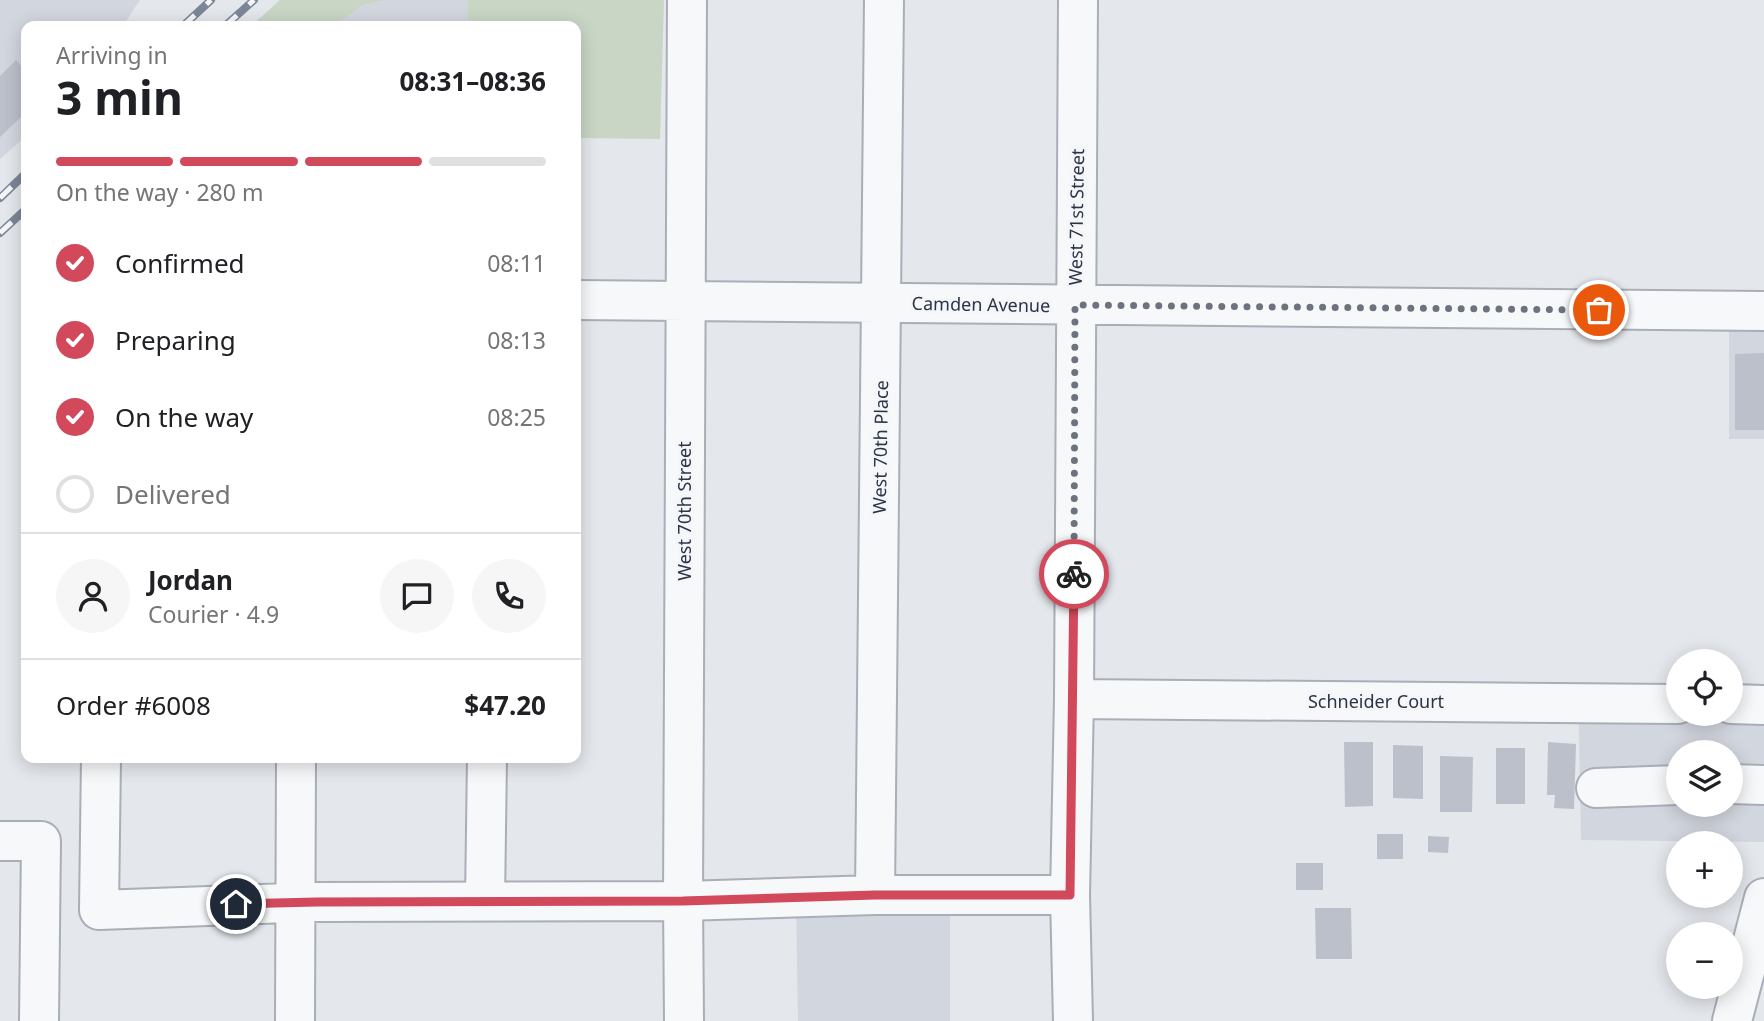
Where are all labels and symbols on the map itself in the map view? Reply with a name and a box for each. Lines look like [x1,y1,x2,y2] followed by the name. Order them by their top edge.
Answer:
[1063,148,1089,286] street label: West 71st Street
[1569,280,1629,340] pin
[912,291,1050,317] street label: Camden Avenue
[867,380,893,514] street label: West 70th Place
[672,441,696,581] street label: West 70th Street
[1039,539,1109,609] courier
[1308,689,1445,713] street label: Schneider Court
[206,874,266,934] pin

